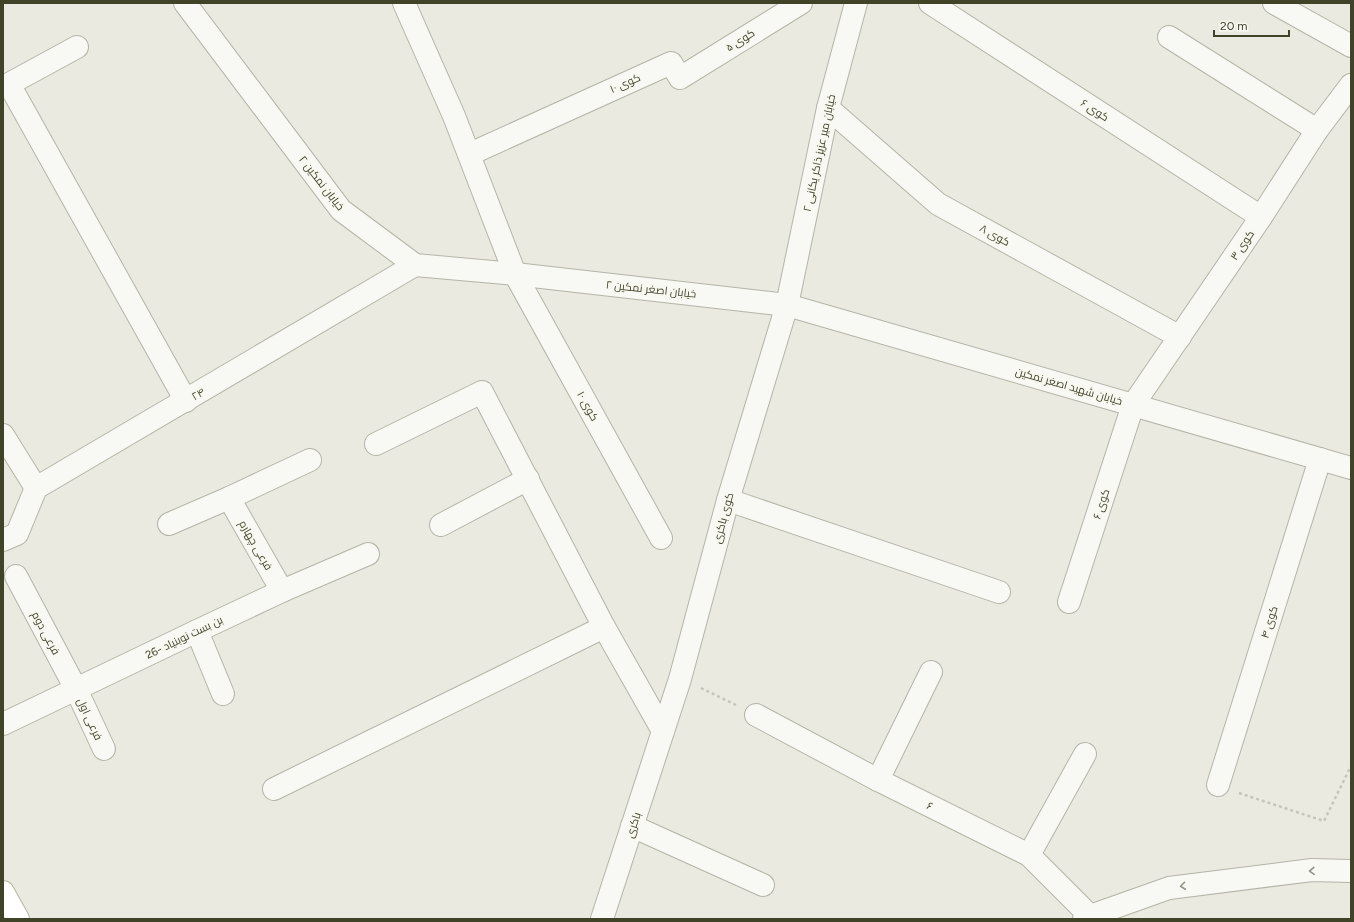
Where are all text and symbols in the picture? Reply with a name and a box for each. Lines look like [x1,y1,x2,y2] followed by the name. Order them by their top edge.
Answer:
[1214,12,1289,38] scale bar
[1220,19,1248,33] text: 20 m
[723,26,757,54] street label: کوی ۵
[608,71,643,96] street label: کوی ۱۰
[801,93,838,213] street label: ۲ خیابان میر عزیز ذاکر یکانی
[1078,97,1111,124] street label: کوی ۶
[296,153,347,213] street label: خیابان نمکین ۲
[977,222,1012,249] street label: کوی ۸
[1228,228,1257,263] street label: کوی ۳
[605,278,697,301] street label: خیابان اصغر نمکین ۲
[1014,365,1124,408] street label: خیابان شهید اصغر نمکین
[189,385,207,403] street label: ۲۴
[574,389,601,423] street label: کوی ۱۰
[1090,487,1112,521] street label: کوی ۶
[710,491,737,545] street label: کوی باکری
[235,518,275,573] street label: فرعی چهارم
[1258,604,1281,640] street label: کوی ۴
[28,609,62,658] street label: فرعی دوم
[143,613,225,662] street label: 26- بن بست نوبنیاد
[74,696,105,742] street label: فرعی اول
[924,799,935,813] street label: ۶
[623,811,644,840] street label: باکری
[1309,866,1315,875] one-way arrow
[1180,881,1186,890] one-way arrow

